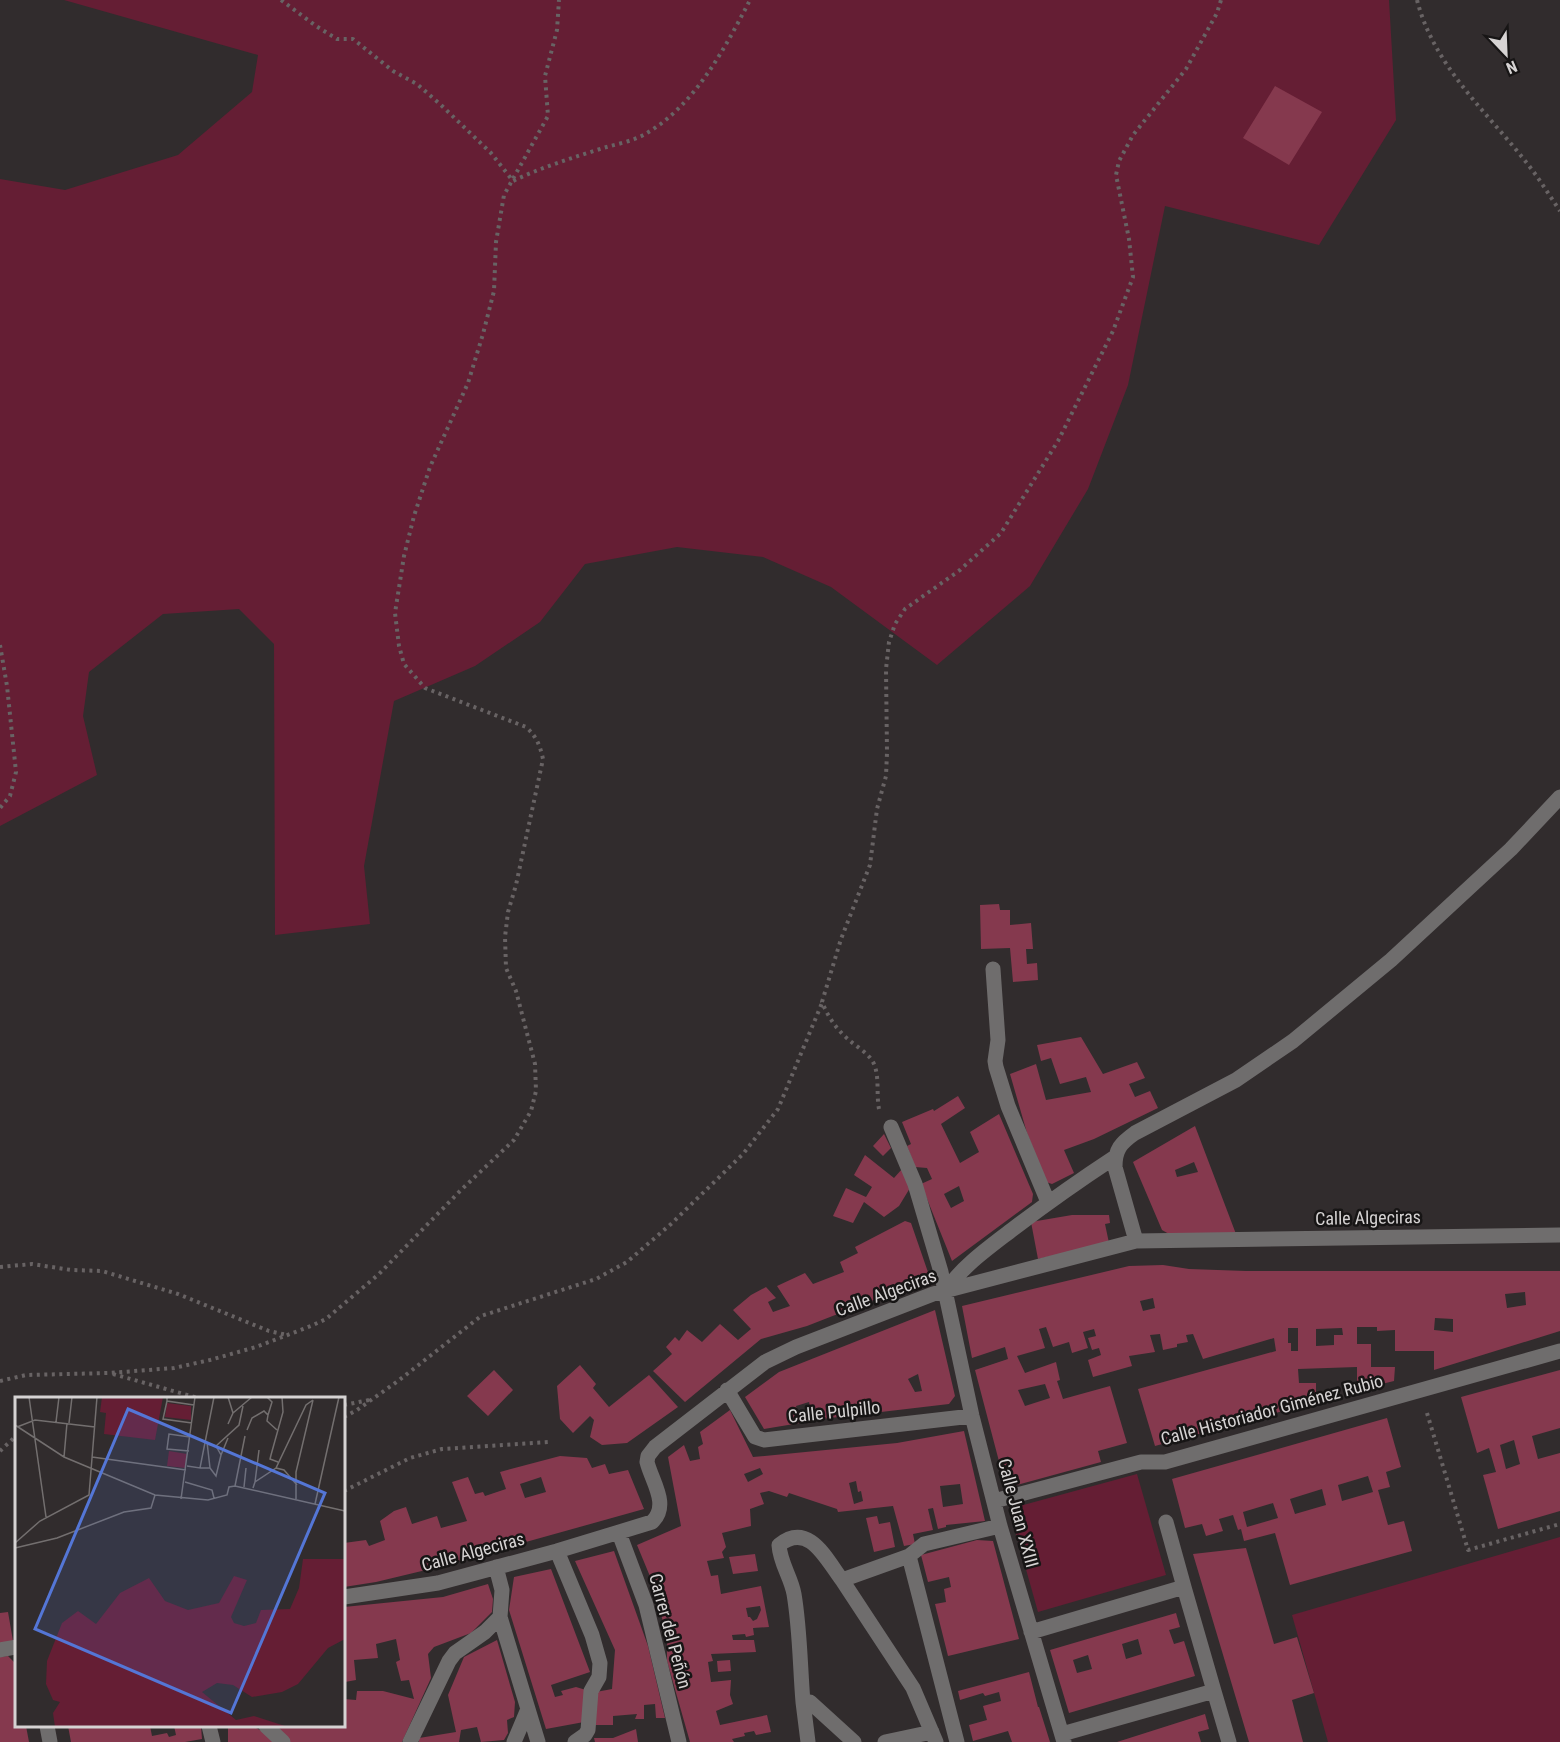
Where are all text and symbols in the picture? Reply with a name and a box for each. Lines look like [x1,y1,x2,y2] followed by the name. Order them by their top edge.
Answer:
[1476,24,1536,84] north arrow
[1503,57,1520,78] text: N
[1315,1206,1421,1229] street label: Calle Algeciras
[832,1265,939,1321] street label: Calle Algeciras
[1158,1370,1385,1449] street label: Calle Historiador Giménez Rubio
[787,1396,881,1427] street label: Calle Pulpillo
[15,1397,345,1727] inset map
[994,1456,1043,1570] street label: Calle Juan XXIII
[419,1528,527,1575] street label: Calle Algeciras
[645,1571,696,1691] street label: Carrer del Peñón

